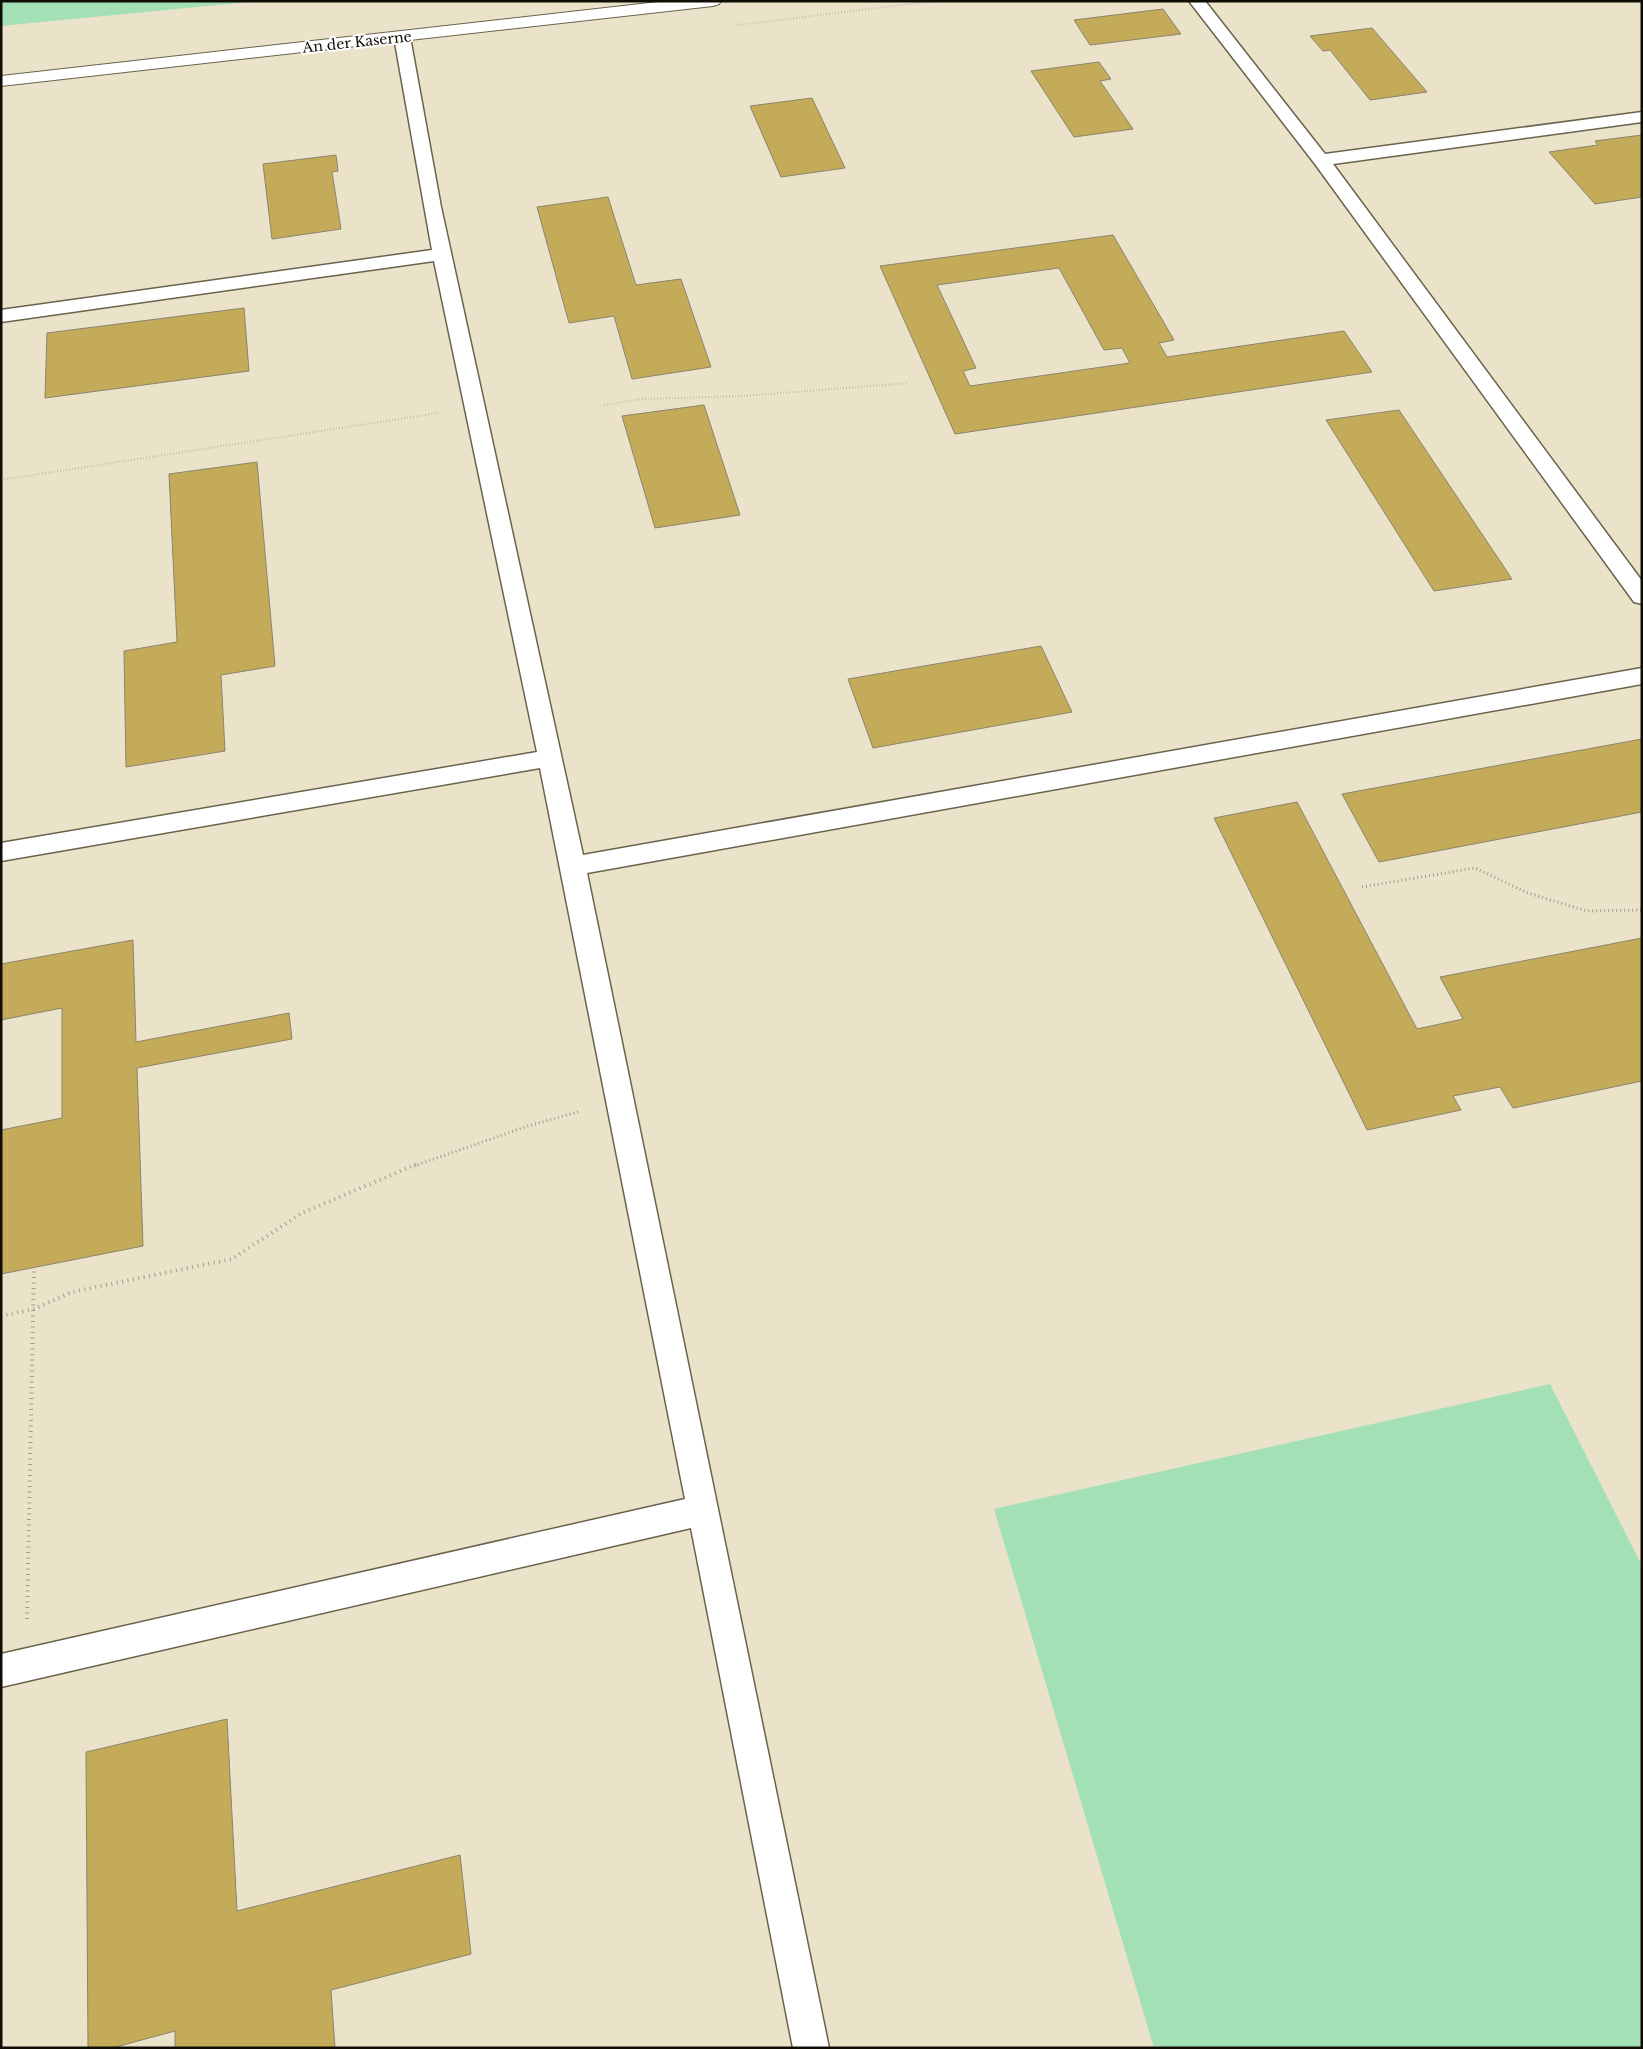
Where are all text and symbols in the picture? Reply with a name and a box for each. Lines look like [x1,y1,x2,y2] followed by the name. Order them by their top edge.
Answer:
[301,27,412,57] street label: An der Kaserne

